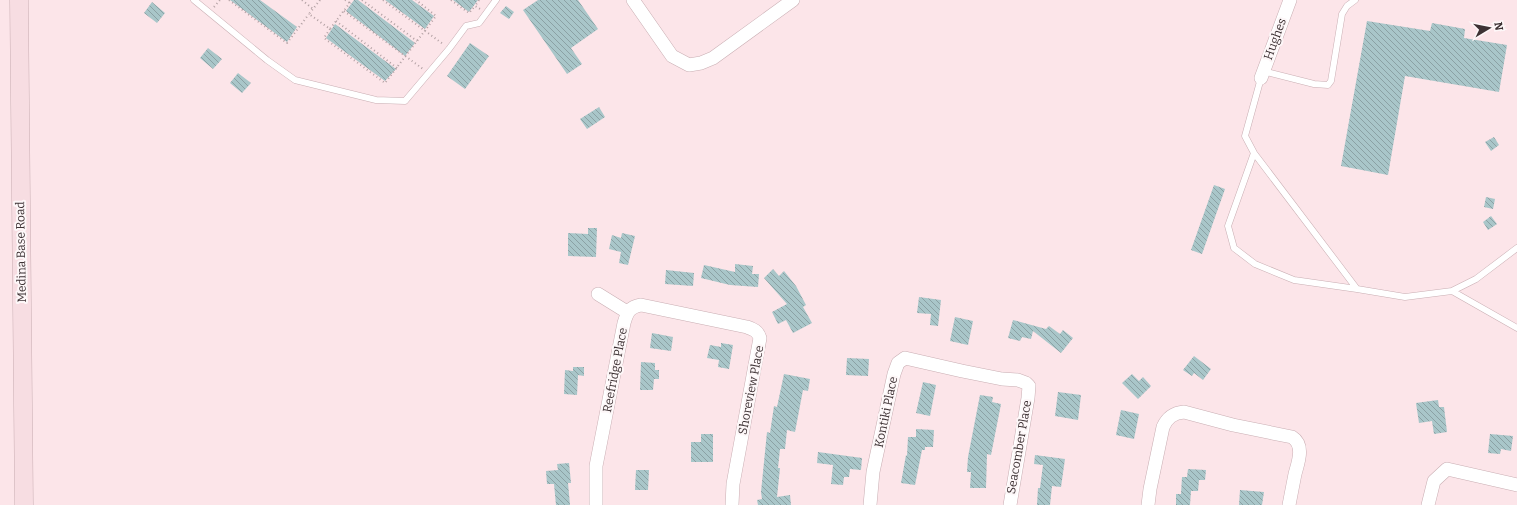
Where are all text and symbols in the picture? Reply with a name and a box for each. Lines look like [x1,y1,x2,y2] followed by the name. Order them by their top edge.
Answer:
[1469,8,1509,48] north arrow
[1261,16,1289,62] street label: Hughes
[1491,21,1506,32] text: N
[13,201,29,303] street label: Medina Base Road
[600,327,630,413] street label: Reefridge Place
[736,344,766,436] street label: Shoreview Place
[872,375,900,449] street label: Kontiki Place
[1004,399,1034,495] street label: Seacomber Place

